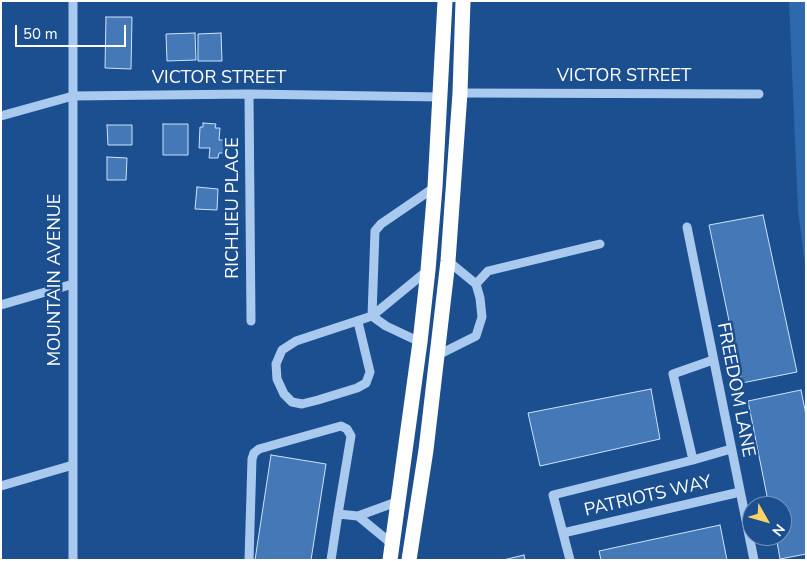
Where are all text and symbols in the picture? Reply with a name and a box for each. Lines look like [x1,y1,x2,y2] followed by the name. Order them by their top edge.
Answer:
[18,15,129,47] scale bar
[23,24,58,44] text: 50 m
[557,66,691,88] street label: VICTOR STREET
[152,68,286,90] street label: VICTOR STREET
[223,137,245,279] street label: RICHLIEU PLACE
[45,194,67,366] street label: MOUNTAIN AVENUE
[711,321,759,459] street label: FREEDOM LANE
[582,472,714,522] street label: PATRIOTS WAY
[742,496,792,546] north arrow
[768,520,789,540] text: N

